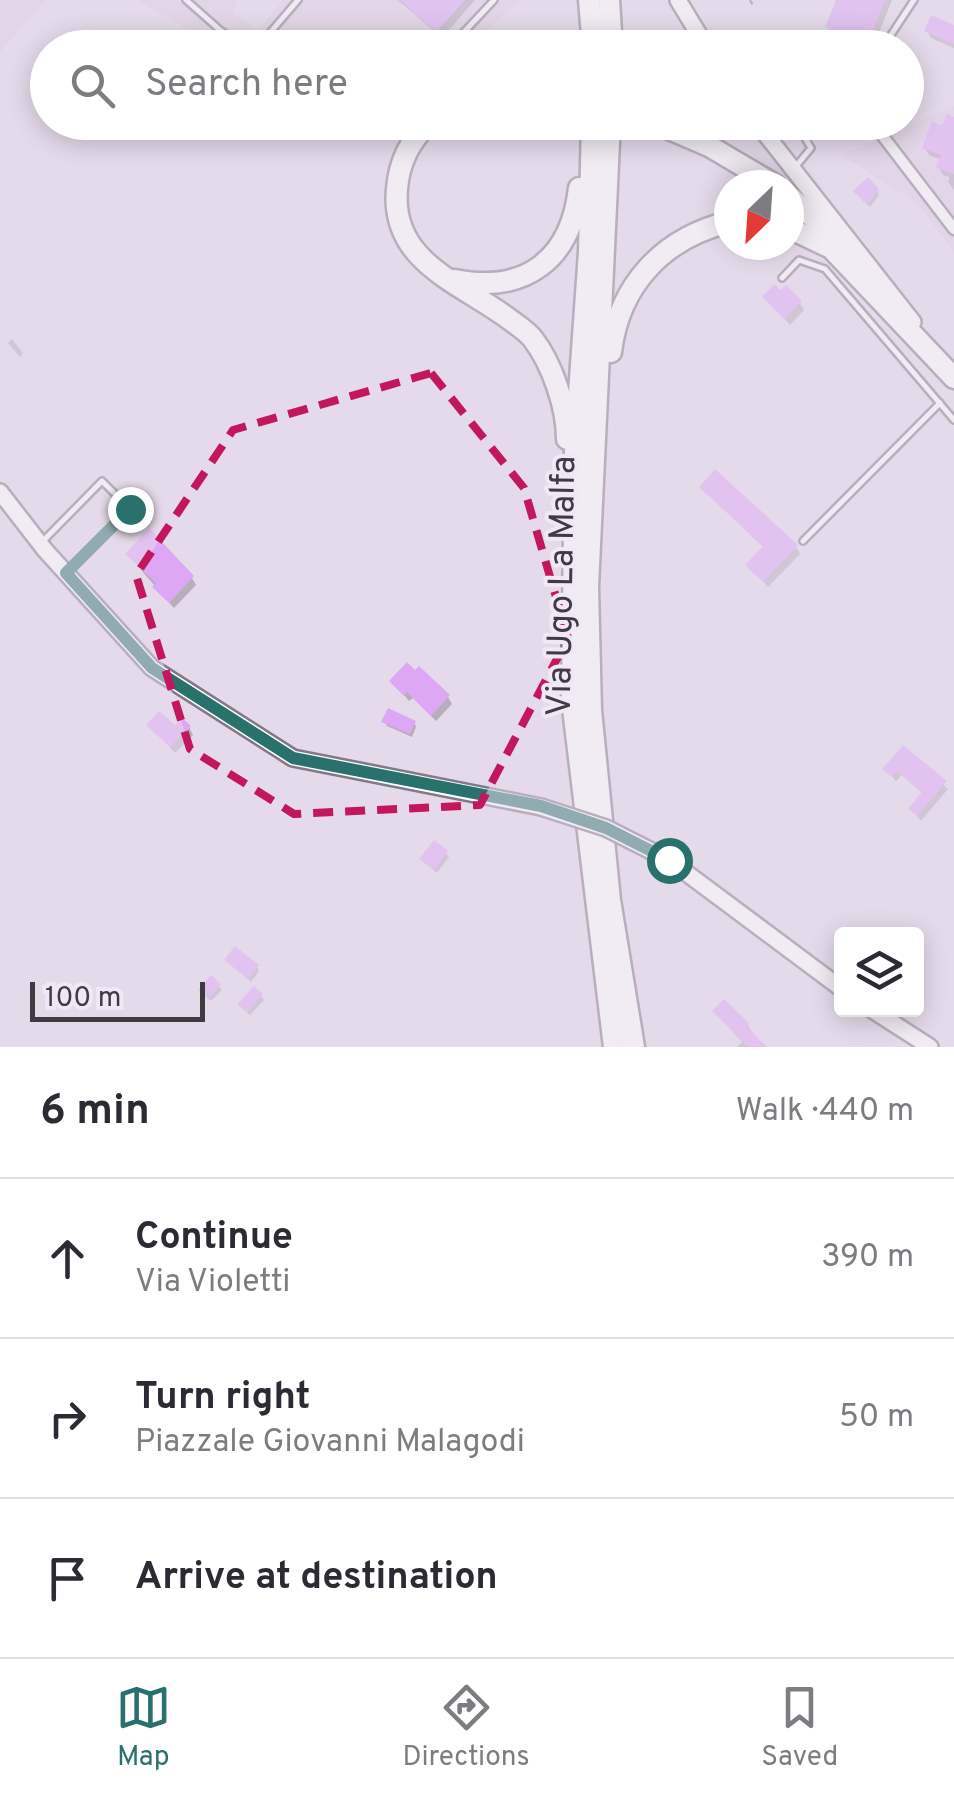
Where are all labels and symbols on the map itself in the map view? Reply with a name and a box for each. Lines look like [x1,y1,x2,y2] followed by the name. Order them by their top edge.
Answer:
[714,170,804,260] north arrow
[539,455,587,717] street label: Via Ugo La Malfa
[108,487,154,533] route end
[647,838,693,884] route start
[30,977,205,1021] scale bar

